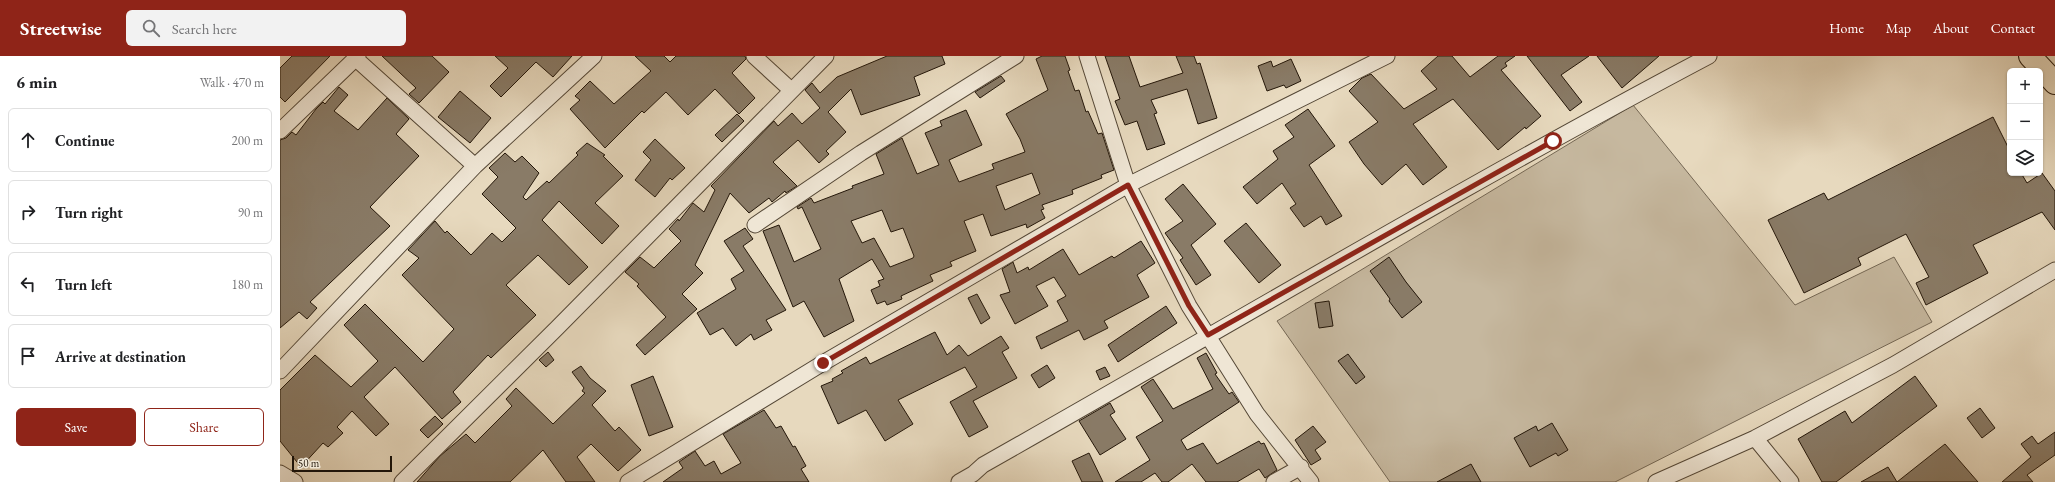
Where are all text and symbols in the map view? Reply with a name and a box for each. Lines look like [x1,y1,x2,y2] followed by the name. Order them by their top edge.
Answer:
[126,10,406,46] search box
[20,16,102,41] text: Streetwise
[140,17,162,39] icon: search
[172,19,237,38] text: Search here
[1829,19,1864,37] text: Home
[1886,19,1911,37] text: Map
[1933,19,1969,37] text: About
[1991,19,2035,37] text: Contact
[2007,68,2043,176] map controls
[2007,68,2043,104] button: +
[16,71,57,93] text: 6 min
[200,74,264,91] text: Walk · 470 m
[2007,104,2043,140] button: −
[17,129,39,151] icon: ahead
[55,131,115,150] text: Continue
[232,132,263,149] text: 200 m
[1544,132,1562,150] route start
[2007,140,2043,176] button: layers
[17,201,39,223] icon: right
[55,203,123,222] text: Turn right
[238,204,263,221] text: 90 m
[17,273,39,295] icon: left
[55,275,112,294] text: Turn left
[232,276,263,293] text: 180 m
[17,345,39,367] icon: arrive
[55,347,186,366] text: Arrive at destination
[814,354,832,372] route end
[16,408,136,446] button: Save
[144,408,264,446] button: Share
[292,454,392,473] scale bar
[298,456,319,470] text: 50 m

